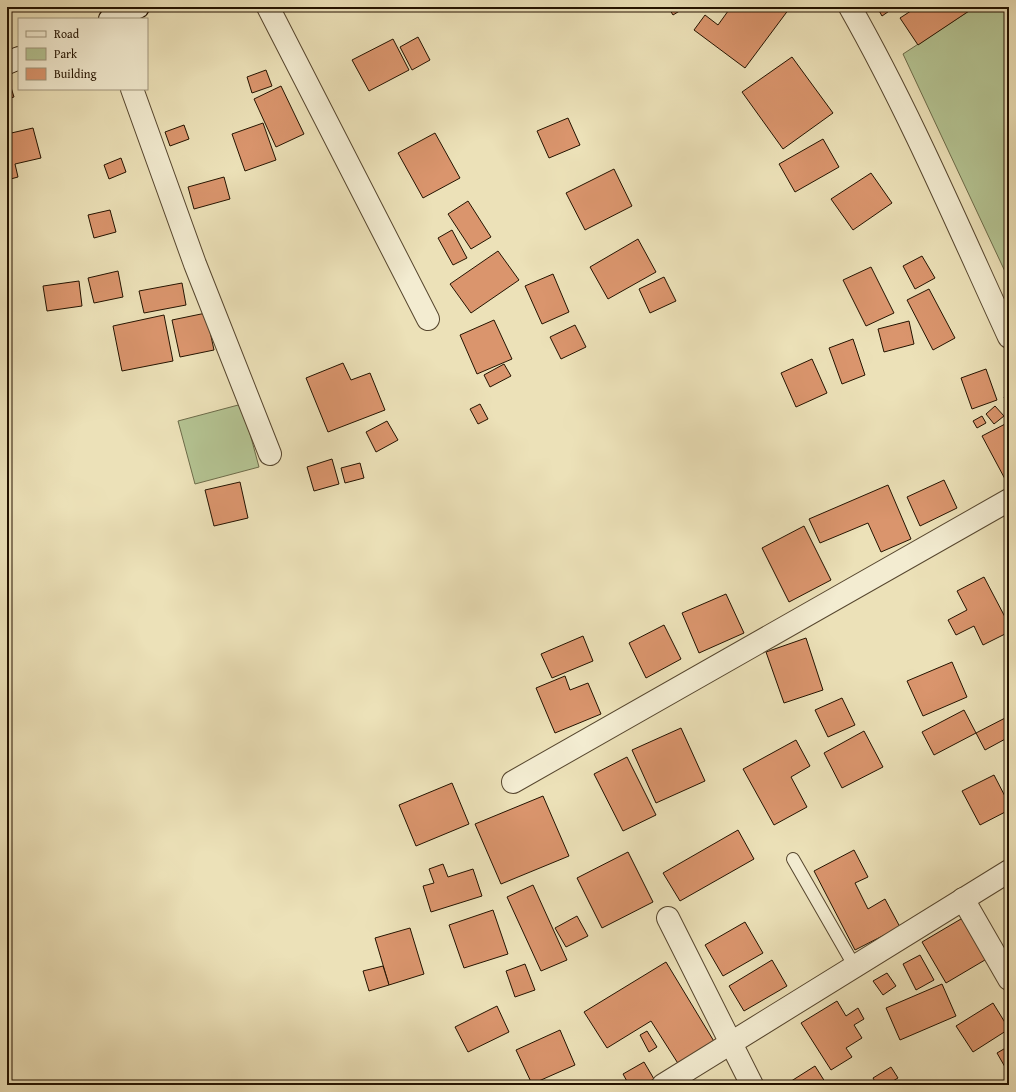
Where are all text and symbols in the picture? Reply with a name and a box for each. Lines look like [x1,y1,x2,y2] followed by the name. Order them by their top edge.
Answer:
[18,18,148,90] legend
[54,25,80,42] text: Road
[54,45,78,62] text: Park
[54,65,97,82] text: Building

